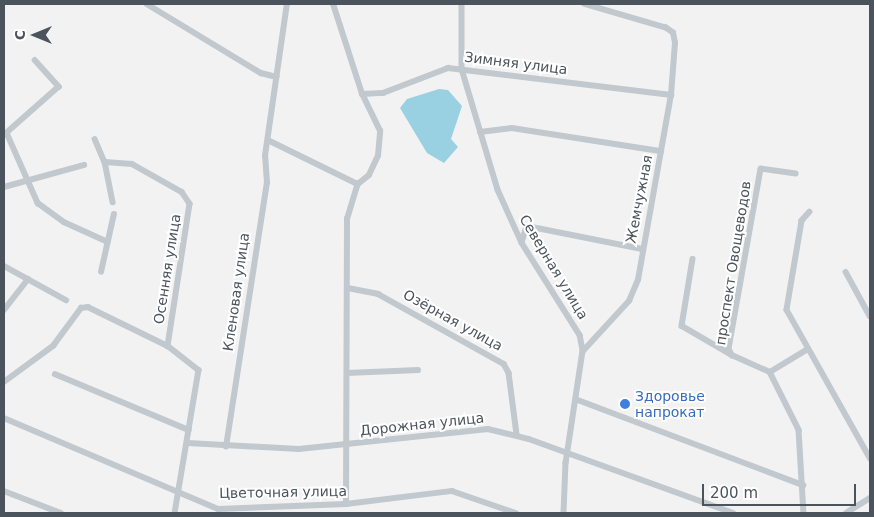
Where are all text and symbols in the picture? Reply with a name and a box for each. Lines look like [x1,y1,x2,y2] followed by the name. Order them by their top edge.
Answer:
[10,10,60,60] north arrow
[12,30,28,40] text: С
[464,48,568,78] street label: Зимняя улица
[622,153,656,245] street label: Жемчужная
[712,180,754,346] street label: проспект Овощеводов
[516,212,592,322] street label: Северная улица
[150,213,184,325] street label: Осенняя улица
[219,232,253,352] street label: Кленовая улица
[400,286,506,354] street label: Озёрная улица
[635,388,705,421] place label: Здоровье напрокат
[619,398,631,410] marker: Здоровье напрокат
[359,409,485,439] street label: Дорожная улица
[704,474,858,506] scale bar
[219,482,347,502] street label: Цветочная улица
[710,484,758,502] text: 200 m

